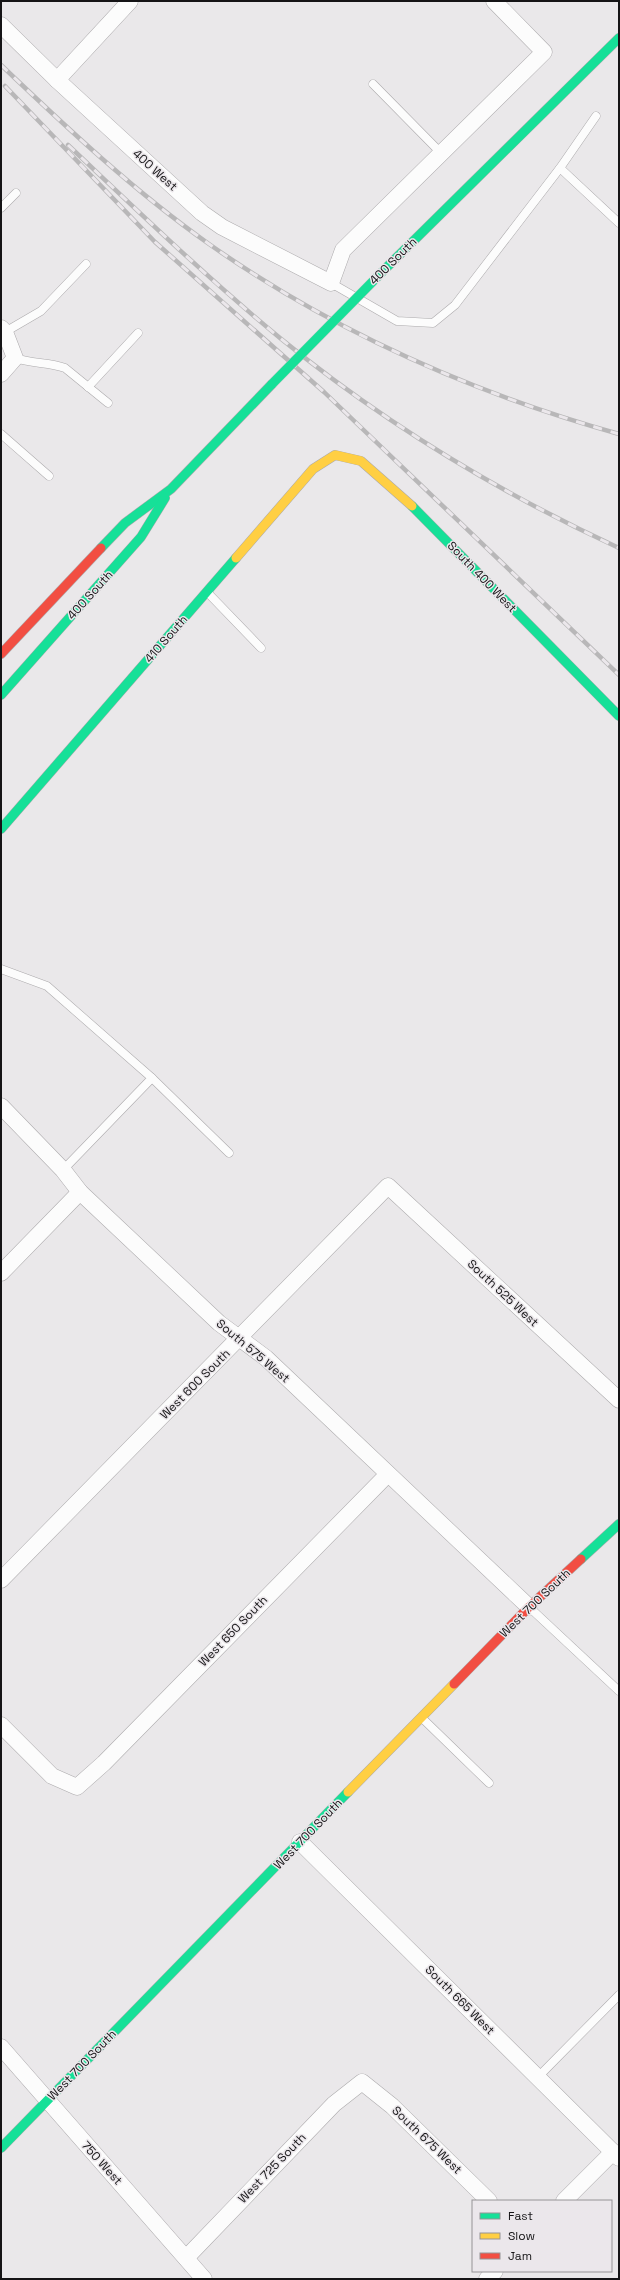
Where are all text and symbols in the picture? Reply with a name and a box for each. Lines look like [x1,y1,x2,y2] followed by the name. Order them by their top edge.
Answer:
[129,146,181,194] street label: 400 West
[366,234,420,288] street label: 400 South
[444,538,520,616] street label: South 400 West
[64,567,116,623] street label: 400 South
[141,612,191,666] street label: 410 South
[464,1256,542,1330] street label: South 525 West
[213,1316,293,1386] street label: South 575 West
[156,1345,234,1423] street label: West 600 South
[496,1565,574,1641] street label: West 700 South
[195,1592,271,1670] street label: West 650 South
[270,1795,346,1873] street label: West 700 South
[422,1962,498,2038] street label: South 665 West
[44,2026,120,2104] street label: West 700 South
[389,2103,465,2177] street label: South 675 West
[235,2130,309,2206] street label: West 725 South
[78,2138,126,2188] street label: 750 West
[472,2200,612,2272] legend
[508,2208,533,2224] text: Fast
[508,2228,535,2244] text: Slow
[508,2248,532,2264] text: Jam

